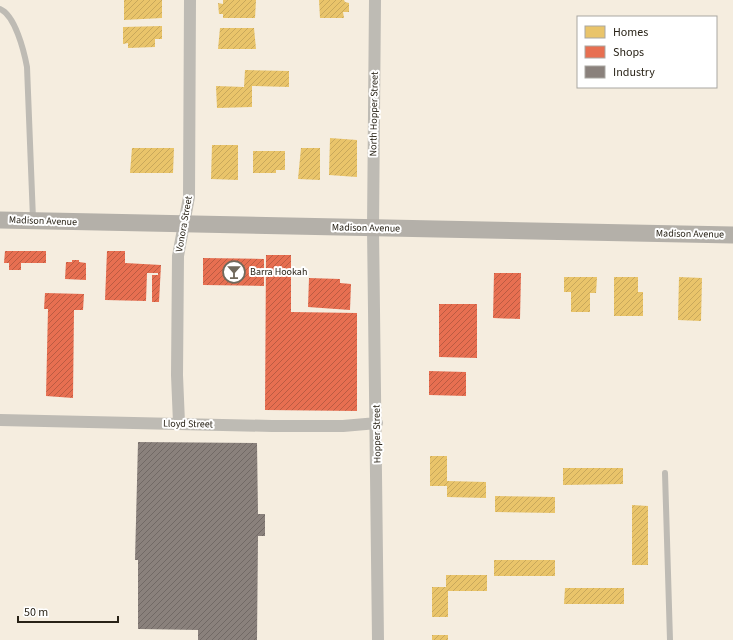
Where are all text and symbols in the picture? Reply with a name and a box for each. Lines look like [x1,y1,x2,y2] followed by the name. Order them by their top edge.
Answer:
[577,16,717,88] legend
[613,24,648,41] text: Homes
[613,44,644,61] text: Shops
[613,64,655,81] text: Industry
[366,71,382,156] street label: North Hopper Street
[172,194,196,253] street label: Vonora Street
[9,213,77,229] street label: Madison Avenue
[332,220,400,236] street label: Madison Avenue
[656,226,724,242] street label: Madison Avenue
[221,259,247,285] bar icon: Barra Hookah
[250,265,307,279] place label: Barra Hookah
[369,404,385,463] street label: Hopper Street
[163,417,214,431] street label: Lloyd Street
[18,598,118,624] scale bar
[24,604,48,621] text: 50 m

